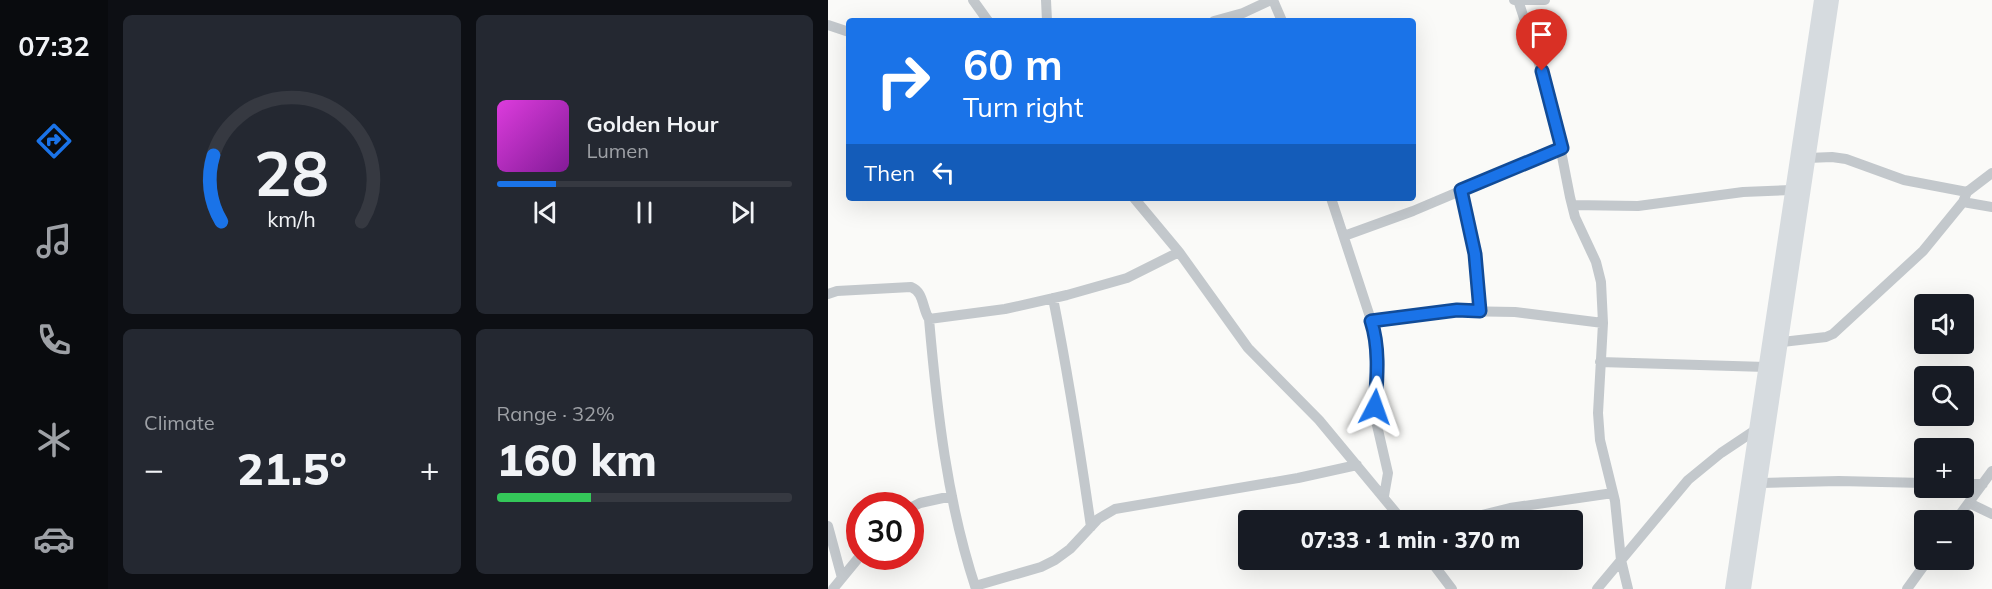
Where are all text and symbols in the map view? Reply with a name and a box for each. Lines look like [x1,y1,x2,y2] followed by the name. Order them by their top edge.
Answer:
[1516,9,1567,71] pin
[1525,18,1558,51] icon: arrive
[18,29,90,63] text: 07:32
[963,38,1063,91] text: 60 m
[864,42,942,120] icon: right
[963,90,1083,124] text: Turn right
[587,110,718,138] text: Golden Hour
[33,120,75,162] icon: directions
[254,133,329,212] text: 28
[587,138,649,163] text: Lumen
[927,156,960,189] icon: left
[864,159,915,187] text: Then
[529,196,562,229] icon: previous
[628,196,661,229] icon: pause
[726,196,759,229] icon: next
[267,205,316,232] text: km/h
[33,220,75,262] icon: music
[1914,294,1974,570] map controls
[1914,294,1974,354] button: sound
[33,319,75,361] icon: phone
[1914,366,1974,426] button: search
[1343,375,1407,439] position arrow
[497,401,615,426] text: Range · 32%
[144,410,215,435] text: Climate
[33,419,75,461] icon: climate
[497,431,657,487] text: 160 km
[1914,438,1974,498] button: +
[237,440,347,496] text: 21.5°
[144,448,164,489] text: −
[420,448,439,489] text: +
[846,492,924,570] speed limit sign: 30
[1914,510,1974,570] button: −
[33,518,75,560] icon: car
[1301,526,1520,554] text: 07:33 · 1 min · 370 m

